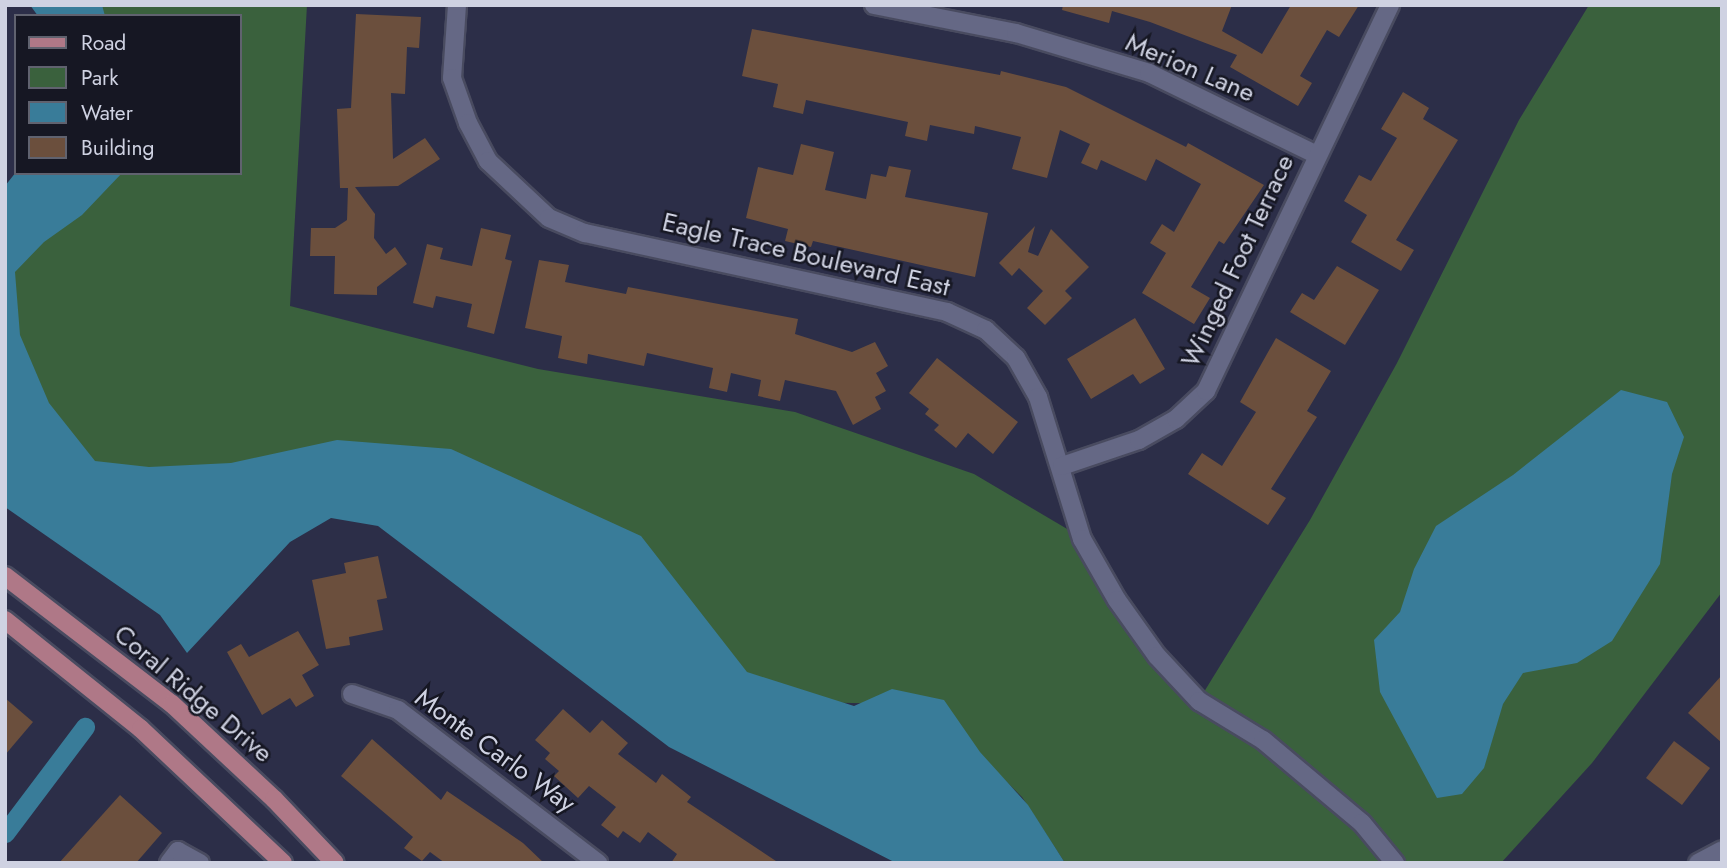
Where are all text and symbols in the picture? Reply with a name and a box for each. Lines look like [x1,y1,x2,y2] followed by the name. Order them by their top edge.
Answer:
[14,14,242,175] legend
[1121,27,1259,109] street label: Merion Lane
[81,28,126,58] text: Road
[81,63,118,93] text: Park
[81,98,133,128] text: Water
[81,133,154,163] text: Building
[1175,150,1301,372] street label: Winged Foot Terrace
[659,207,953,303] street label: Eagle Trace Boulevard East
[107,619,279,769] street label: Coral Ridge Drive
[409,682,581,820] street label: Monte Carlo Way

